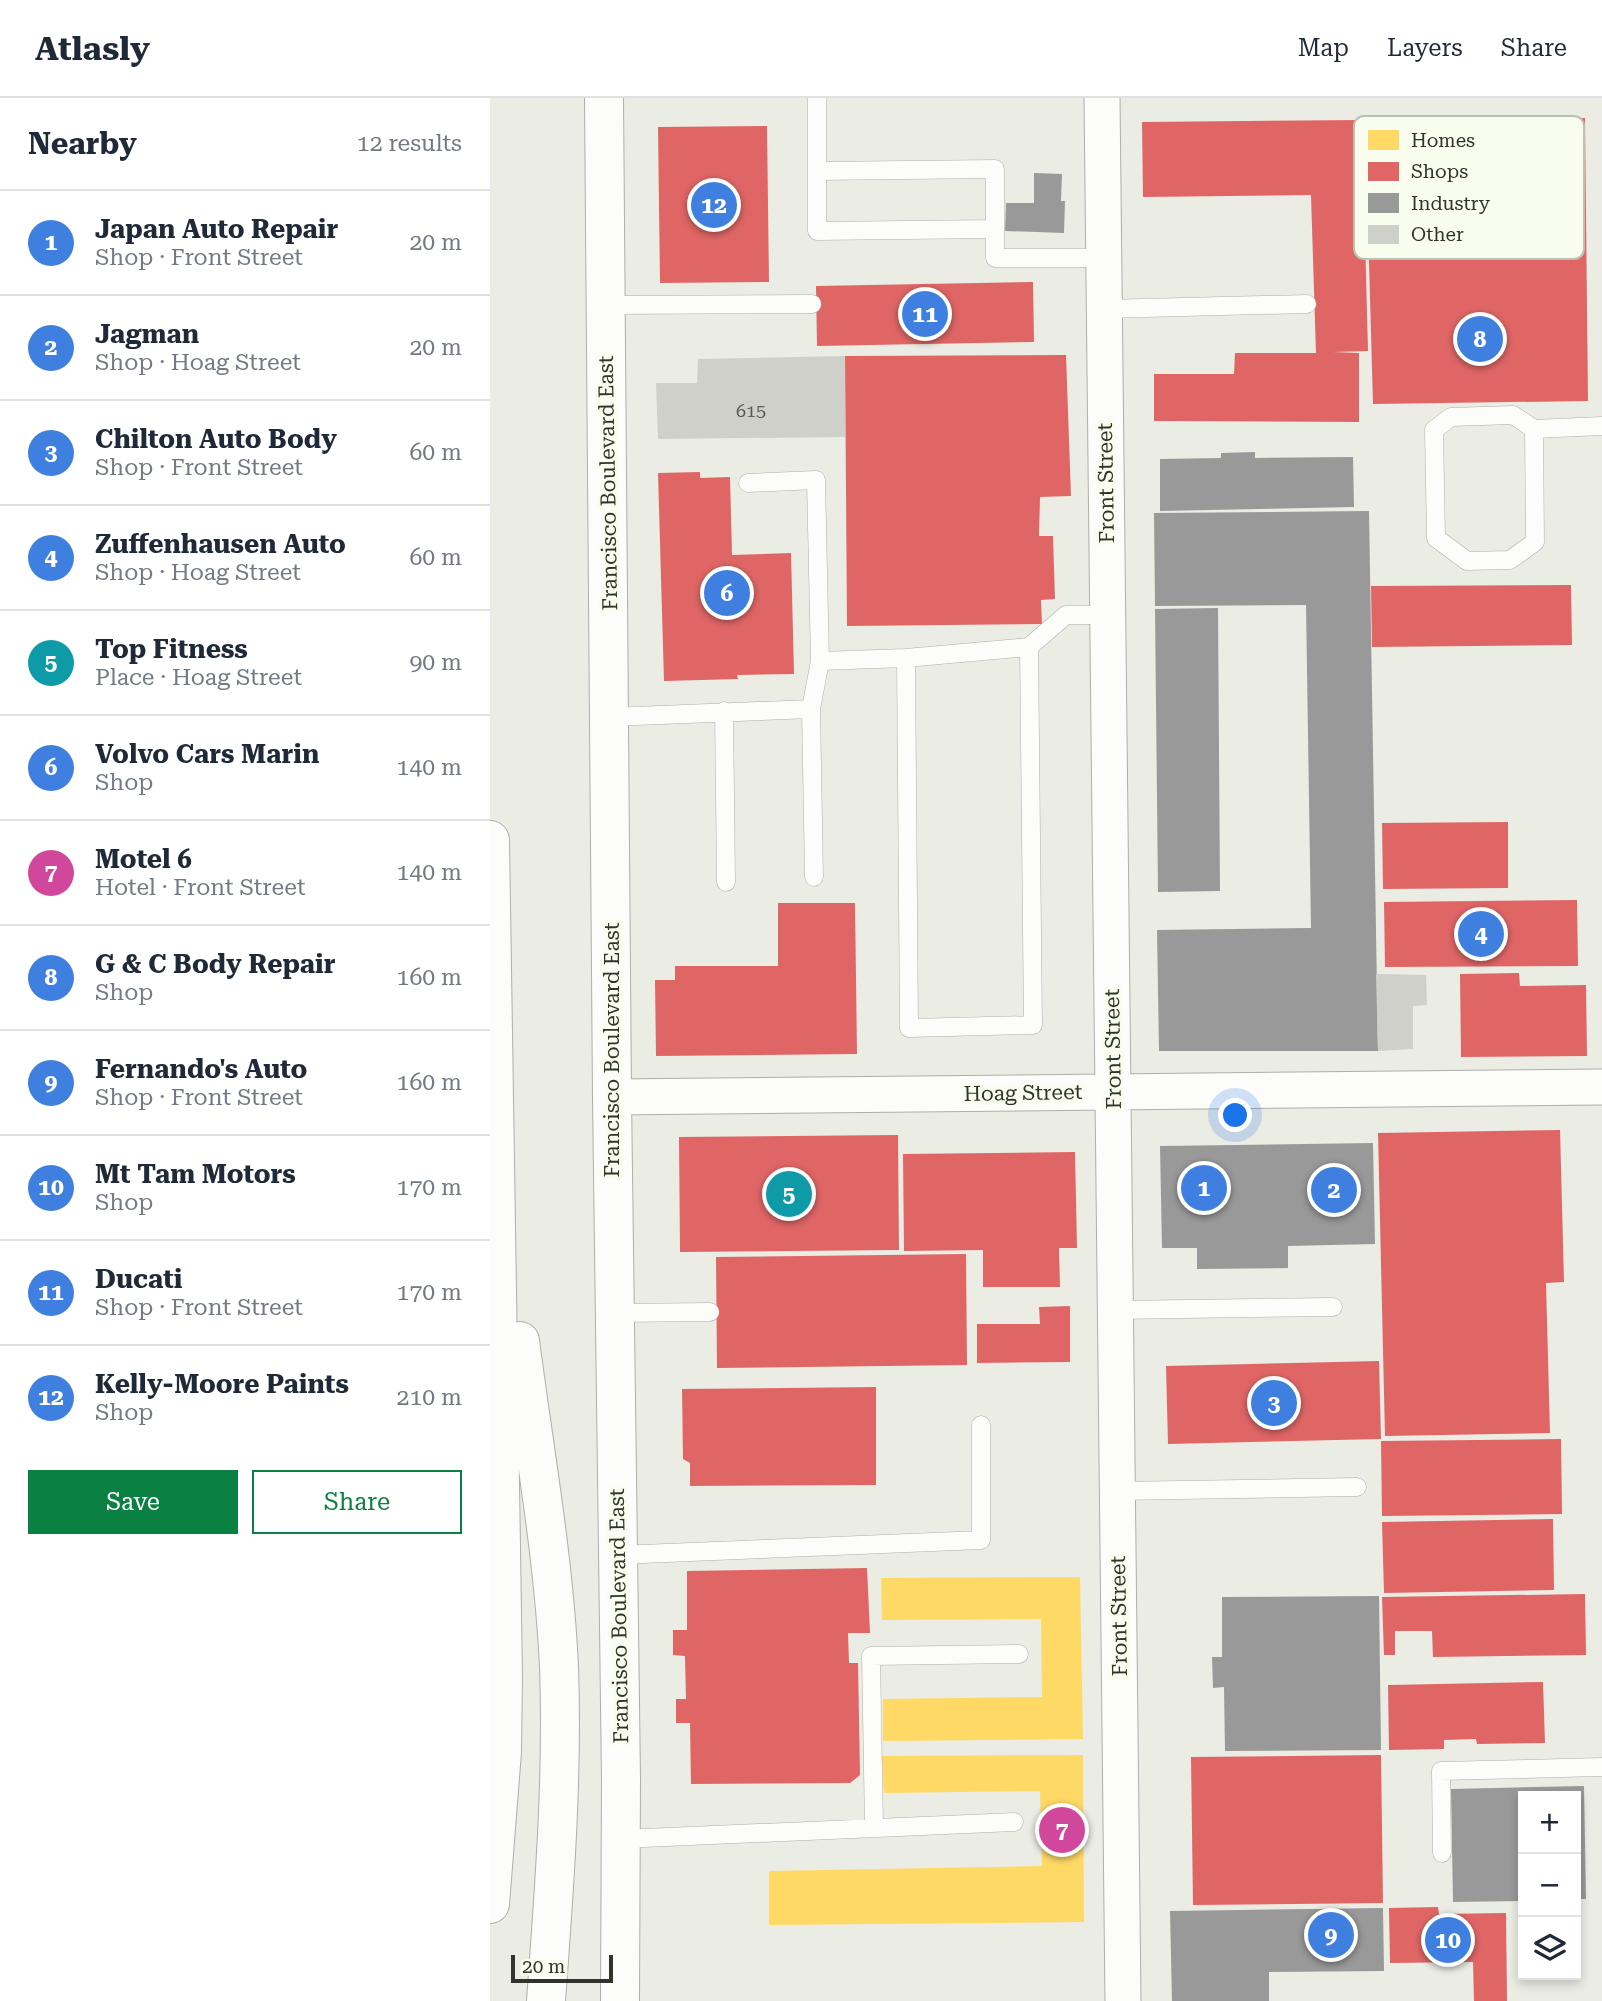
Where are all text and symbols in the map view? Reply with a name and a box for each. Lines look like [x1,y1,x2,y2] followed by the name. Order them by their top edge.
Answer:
[35,29,150,68] text: Atlasly
[1298,34,1349,62] text: Map
[1387,34,1463,62] text: Layers
[1501,34,1567,62] text: Share
[1354,116,1584,259] legend
[28,126,137,161] text: Nearby
[1411,129,1475,152] text: Homes
[357,130,462,157] text: 12 results
[1411,160,1468,183] text: Shops
[691,179,737,231] pin: 12
[1411,192,1491,215] text: Industry
[95,214,338,244] text: Japan Auto Repair
[1411,223,1464,246] text: Other
[45,229,57,256] text: 1
[409,229,462,256] text: 20 m
[95,244,303,271] text: Shop · Front Street
[902,288,948,340] pin: 11
[1457,313,1503,365] pin: 8
[95,319,199,349] text: Jagman
[45,334,57,361] text: 2
[409,334,462,361] text: 20 m
[95,349,301,376] text: Shop · Hoag Street
[594,355,622,611] street label: Francisco Boulevard East
[736,400,766,421] house number: 615
[1093,422,1119,544] street label: Front Street
[95,424,337,454] text: Chilton Auto Body
[45,439,57,466] text: 3
[409,439,462,466] text: 60 m
[95,454,303,481] text: Shop · Front Street
[95,529,346,559] text: Zuffenhausen Auto
[45,544,57,571] text: 4
[409,544,462,571] text: 60 m
[95,559,301,586] text: Shop · Hoag Street
[704,567,750,619] pin: 6
[95,634,248,664] text: Top Fitness
[45,649,57,676] text: 5
[409,649,462,676] text: 90 m
[95,664,302,691] text: Place · Hoag Street
[95,739,319,769] text: Volvo Cars Marin
[45,754,57,781] text: 6
[397,754,462,781] text: 140 m
[95,769,153,796] text: Shop
[95,844,192,874] text: Motel 6
[45,859,57,886] text: 7
[397,859,462,886] text: 140 m
[95,874,305,901] text: Hotel · Front Street
[1458,908,1504,960] pin: 4
[600,922,624,1178] street label: Francisco Boulevard East
[95,949,336,979] text: G & C Body Repair
[45,964,57,991] text: 8
[397,964,462,991] text: 160 m
[95,979,153,1006] text: Shop
[1100,988,1126,1110] street label: Front Street
[95,1054,307,1084] text: Fernando's Auto
[45,1069,57,1096] text: 9
[397,1069,462,1096] text: 160 m
[963,1080,1083,1106] street label: Hoag Street
[95,1084,303,1111] text: Shop · Front Street
[1218,1098,1252,1132] your location
[95,1159,296,1189] text: Mt Tam Motors
[1181,1162,1227,1214] pin: 1
[1311,1164,1357,1216] pin: 2
[766,1168,812,1220] pin: 5
[38,1174,64,1201] text: 10
[397,1174,462,1201] text: 170 m
[95,1189,153,1216] text: Shop
[95,1264,182,1294] text: Ducati
[38,1279,64,1306] text: 11
[397,1279,462,1306] text: 170 m
[95,1294,303,1321] text: Shop · Front Street
[95,1369,349,1399] text: Kelly-Moore Paints
[1251,1377,1297,1429] pin: 3
[38,1384,64,1411] text: 12
[397,1384,462,1411] text: 210 m
[95,1399,153,1426] text: Shop
[28,1470,238,1534] button: Save
[252,1470,462,1534] button: Share
[605,1488,633,1744] street label: Francisco Boulevard East
[1106,1555,1132,1677] street label: Front Street
[1518,1791,1581,1980] map controls
[1518,1791,1581,1854] button: +
[1039,1804,1085,1856] pin: 7
[1518,1854,1581,1917] button: −
[1308,1909,1354,1961] pin: 9
[1425,1914,1471,1966] pin: 10
[1518,1917,1581,1980] button: layers
[511,1952,612,1984] scale bar
[522,1955,565,1978] text: 20 m

